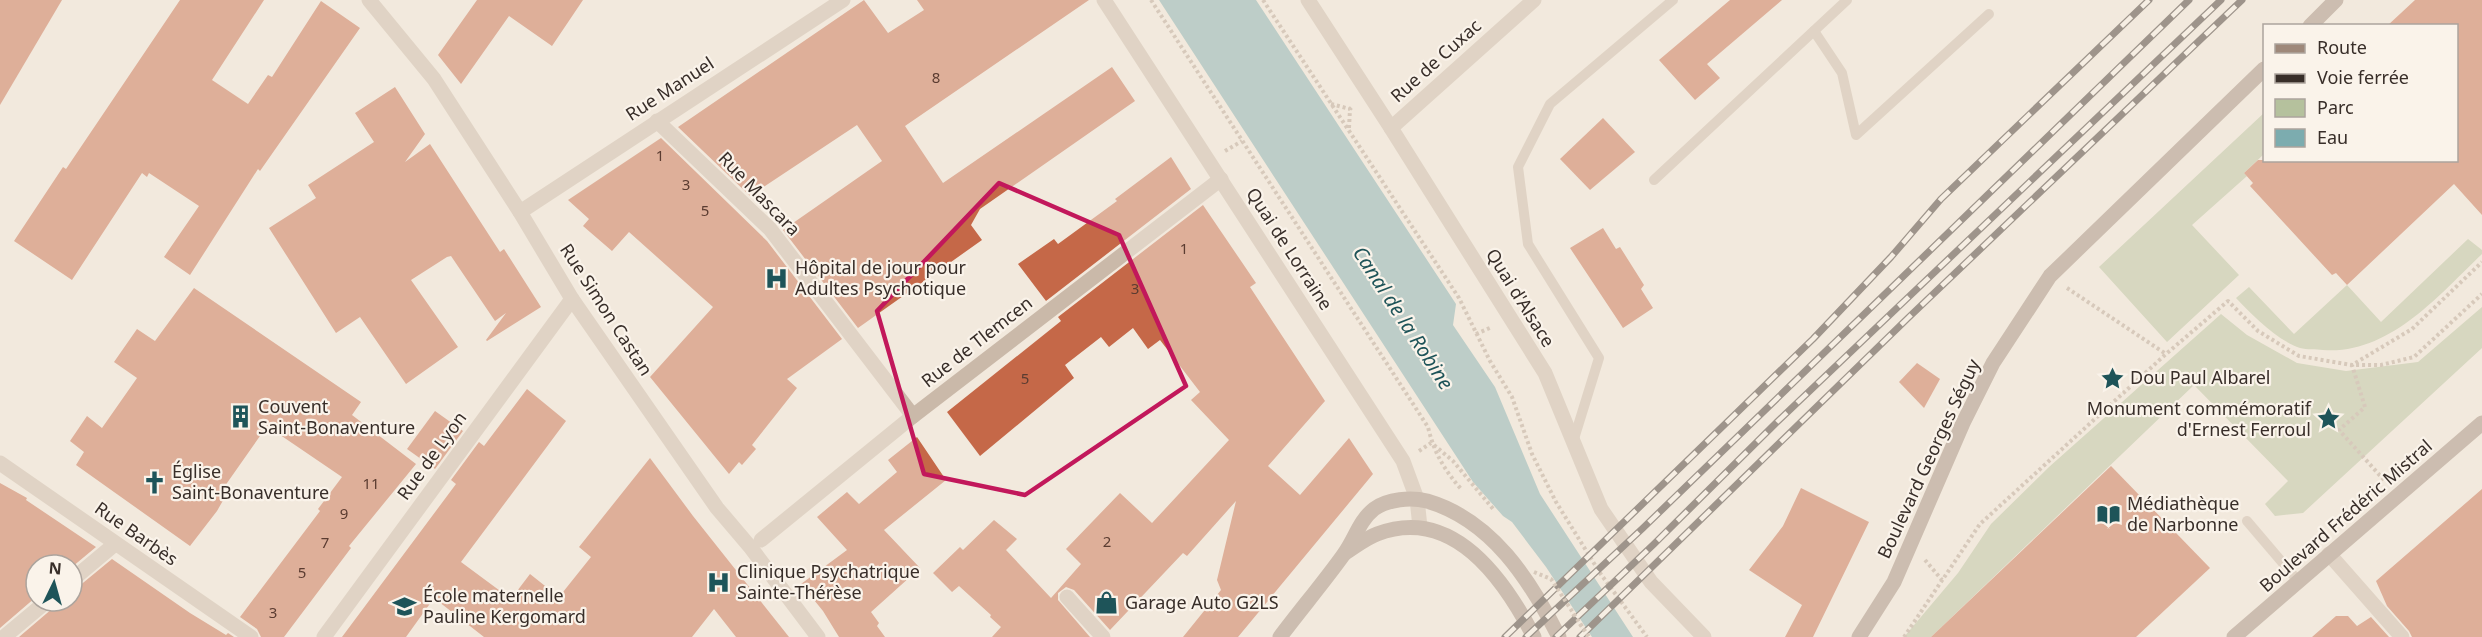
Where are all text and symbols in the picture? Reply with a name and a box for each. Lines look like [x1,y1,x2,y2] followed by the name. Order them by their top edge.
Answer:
[1385,13,1486,107] street label: Rue de Cuxac
[2263,24,2458,162] legend
[2317,35,2367,59] text: Route
[621,51,718,126] street label: Rue Manuel
[2317,65,2409,89] text: Voie ferrée
[932,67,940,87] house number: 8
[2317,95,2354,119] text: Parc
[2317,125,2348,149] text: Eau
[656,145,664,165] house number: 1
[714,146,806,241] street label: Rue Mascara
[682,174,690,194] house number: 3
[1241,183,1338,314] street label: Quai de Lorraine
[701,200,709,220] house number: 5
[1180,238,1188,258] house number: 1
[555,239,659,380] street label: Rue Simon Castan
[1347,241,1460,395] water label: Canal de la Robine
[1481,244,1561,351] street label: Quai d'Alsace
[795,255,967,300] place label: Hôpital de jour pour Adultes Psychotique
[764,265,790,291] hospital icon: Hôpital de jour pour Adultes Psychotique
[1131,278,1139,298] house number: 3
[916,290,1037,392] street label: Rue de Tlemcen
[1871,354,1985,562] street label: Boulevard Georges Séguy
[2099,365,2125,391] place icon: Dou Paul Albarel
[2130,365,2270,389] place label: Dou Paul Albarel
[1021,368,1029,388] house number: 5
[258,394,415,439] place label: Couvent Saint-Bonaventure
[2087,396,2312,441] place label: Monument commémoratif d'Ernest Ferroul
[227,404,253,430] building icon: Couvent Saint-Bonaventure
[391,406,471,504] street label: Rue de Lyon
[2316,406,2342,432] place icon: Monument commémoratif d'Ernest Ferroul
[2254,434,2437,597] street label: Boulevard Frédéric Mistral
[172,459,329,504] place label: Église Saint-Bonaventure
[141,469,167,495] church icon: Église Saint-Bonaventure
[362,473,380,493] house number: 11
[2127,491,2239,536] place label: Médiathèque de Narbonne
[90,496,183,571] street label: Rue Barbès
[2096,501,2122,527] library icon: Médiathèque de Narbonne
[340,503,348,523] house number: 9
[1103,531,1111,551] house number: 2
[321,532,329,552] house number: 7
[24,553,84,613] north arrow
[48,557,63,580] text: N
[737,559,920,604] place label: Clinique Psychatrique Sainte-Thérèse
[298,562,306,582] house number: 5
[706,569,732,595] hospital icon: Clinique Psychatrique Sainte-Thérèse
[423,583,586,628] place label: École maternelle Pauline Kergomard
[1094,590,1120,616] shop icon: Garage Auto G2LS
[1125,590,1279,614] place label: Garage Auto G2LS
[392,593,418,619] school or university icon: École maternelle Pauline Kergomard
[269,602,277,622] house number: 3

